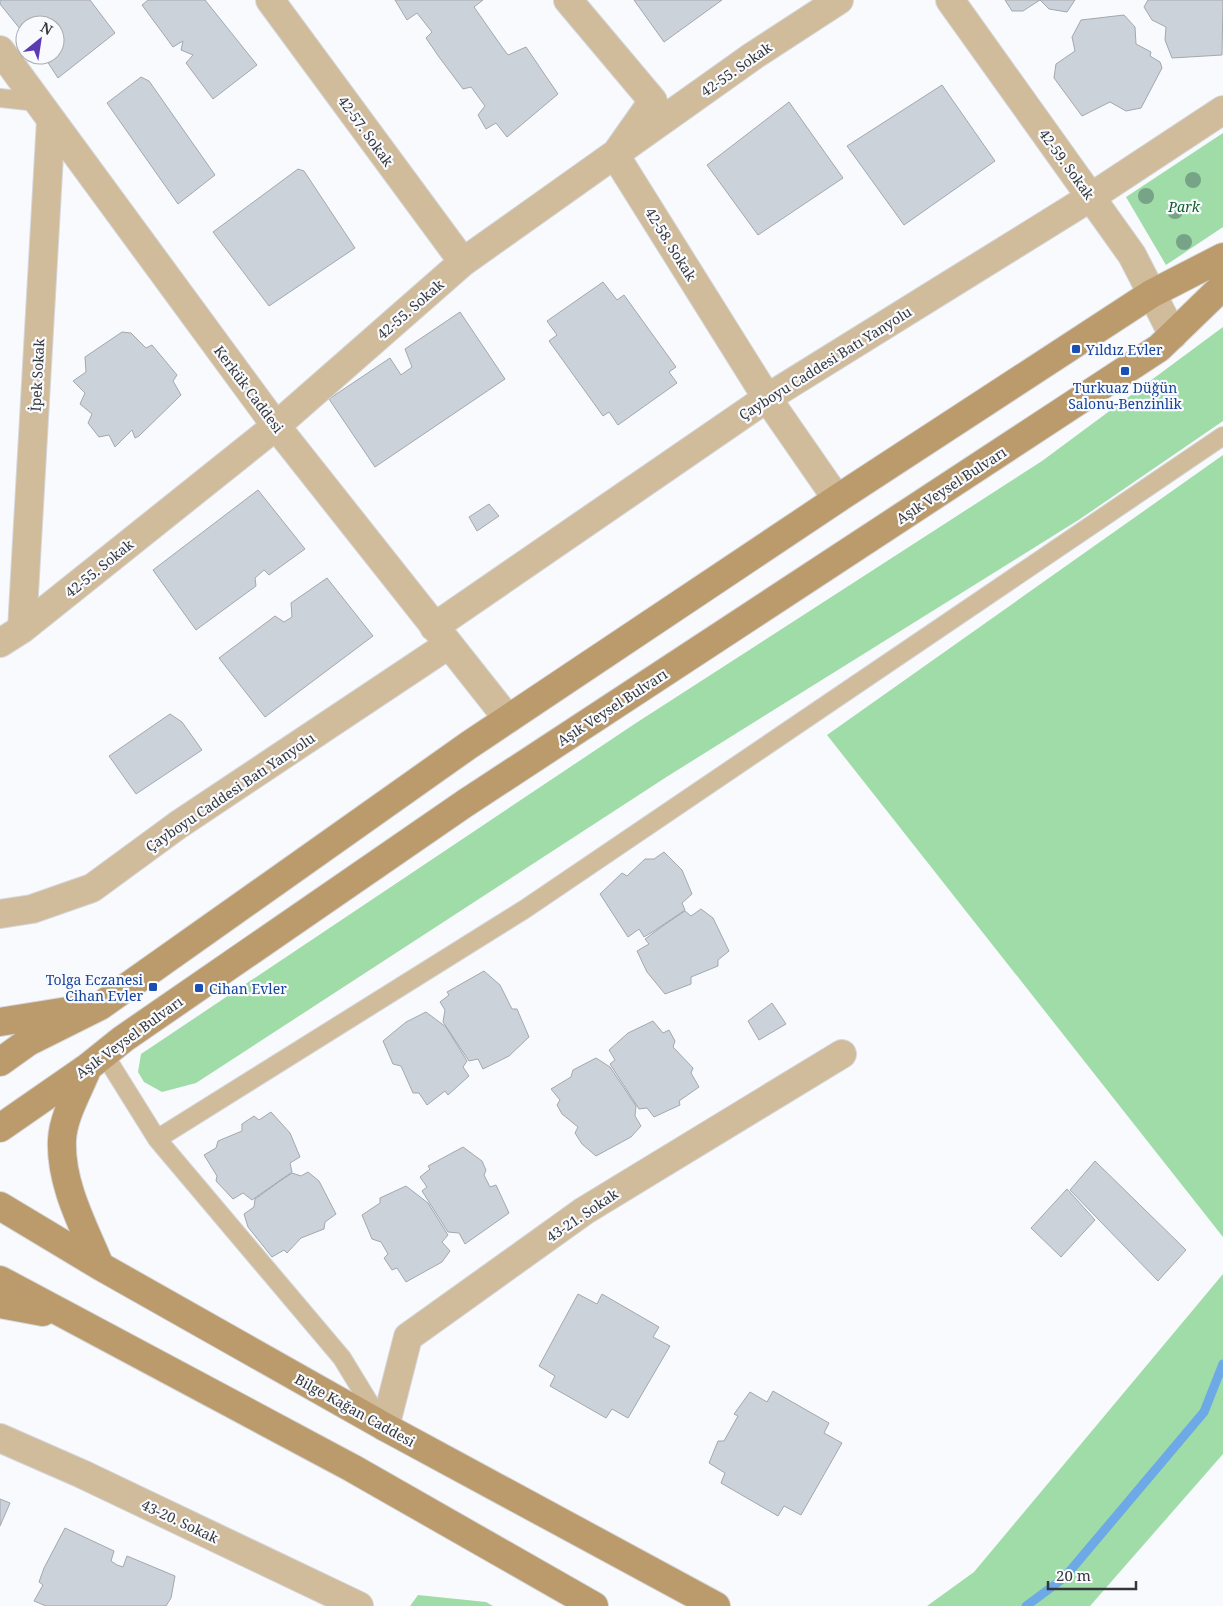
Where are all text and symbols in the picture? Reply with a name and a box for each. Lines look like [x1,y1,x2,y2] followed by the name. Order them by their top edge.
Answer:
[15,15,65,65] north arrow
[37,17,56,39] text: N
[697,37,776,101] street label: 42-55. Sokak
[334,92,398,171] street label: 42-57. Sokak
[1035,125,1099,204] street label: 42-59. Sokak
[1167,197,1201,216] park label: Park
[641,204,701,285] street label: 42-58. Sokak
[373,274,448,343] street label: 42-55. Sokak
[735,302,915,424] street label: Çayboyu Caddesi Batı Yanyolu
[26,337,48,412] street label: İpek Sokak
[1085,340,1163,359] place label: Yıldız Evler
[210,342,288,437] street label: Kerkük Caddesi
[1070,343,1082,355] marker: Yıldız Evler
[1119,365,1131,377] marker: Turkuaz Düğün Salonu-Benzinlik
[1068,378,1183,413] place label: Turkuaz Düğün Salonu-Benzinlik
[892,442,1010,528] street label: Aşık Veysel Bulvarı
[61,534,138,601] street label: 42-55. Sokak
[553,664,671,750] street label: Aşık Veysel Bulvarı
[142,728,318,856] street label: Çayboyu Caddesi Batı Yanyolu
[46,970,144,1005] place label: Tolga Eczanesi Cihan Evler
[209,979,287,998] place label: Cihan Evler
[147,981,159,993] marker: Tolga Eczanesi Cihan Evler
[193,982,205,994] marker: Cihan Evler
[72,991,187,1082] street label: Aşık Veysel Bulvarı
[542,1184,622,1246] street label: 43-21. Sokak
[292,1369,419,1451] street label: Bilge Kağan Caddesi
[138,1495,222,1547] street label: 43-20. Sokak
[1048,1558,1136,1590] scale bar
[1056,1565,1091,1585] text: 20 m

